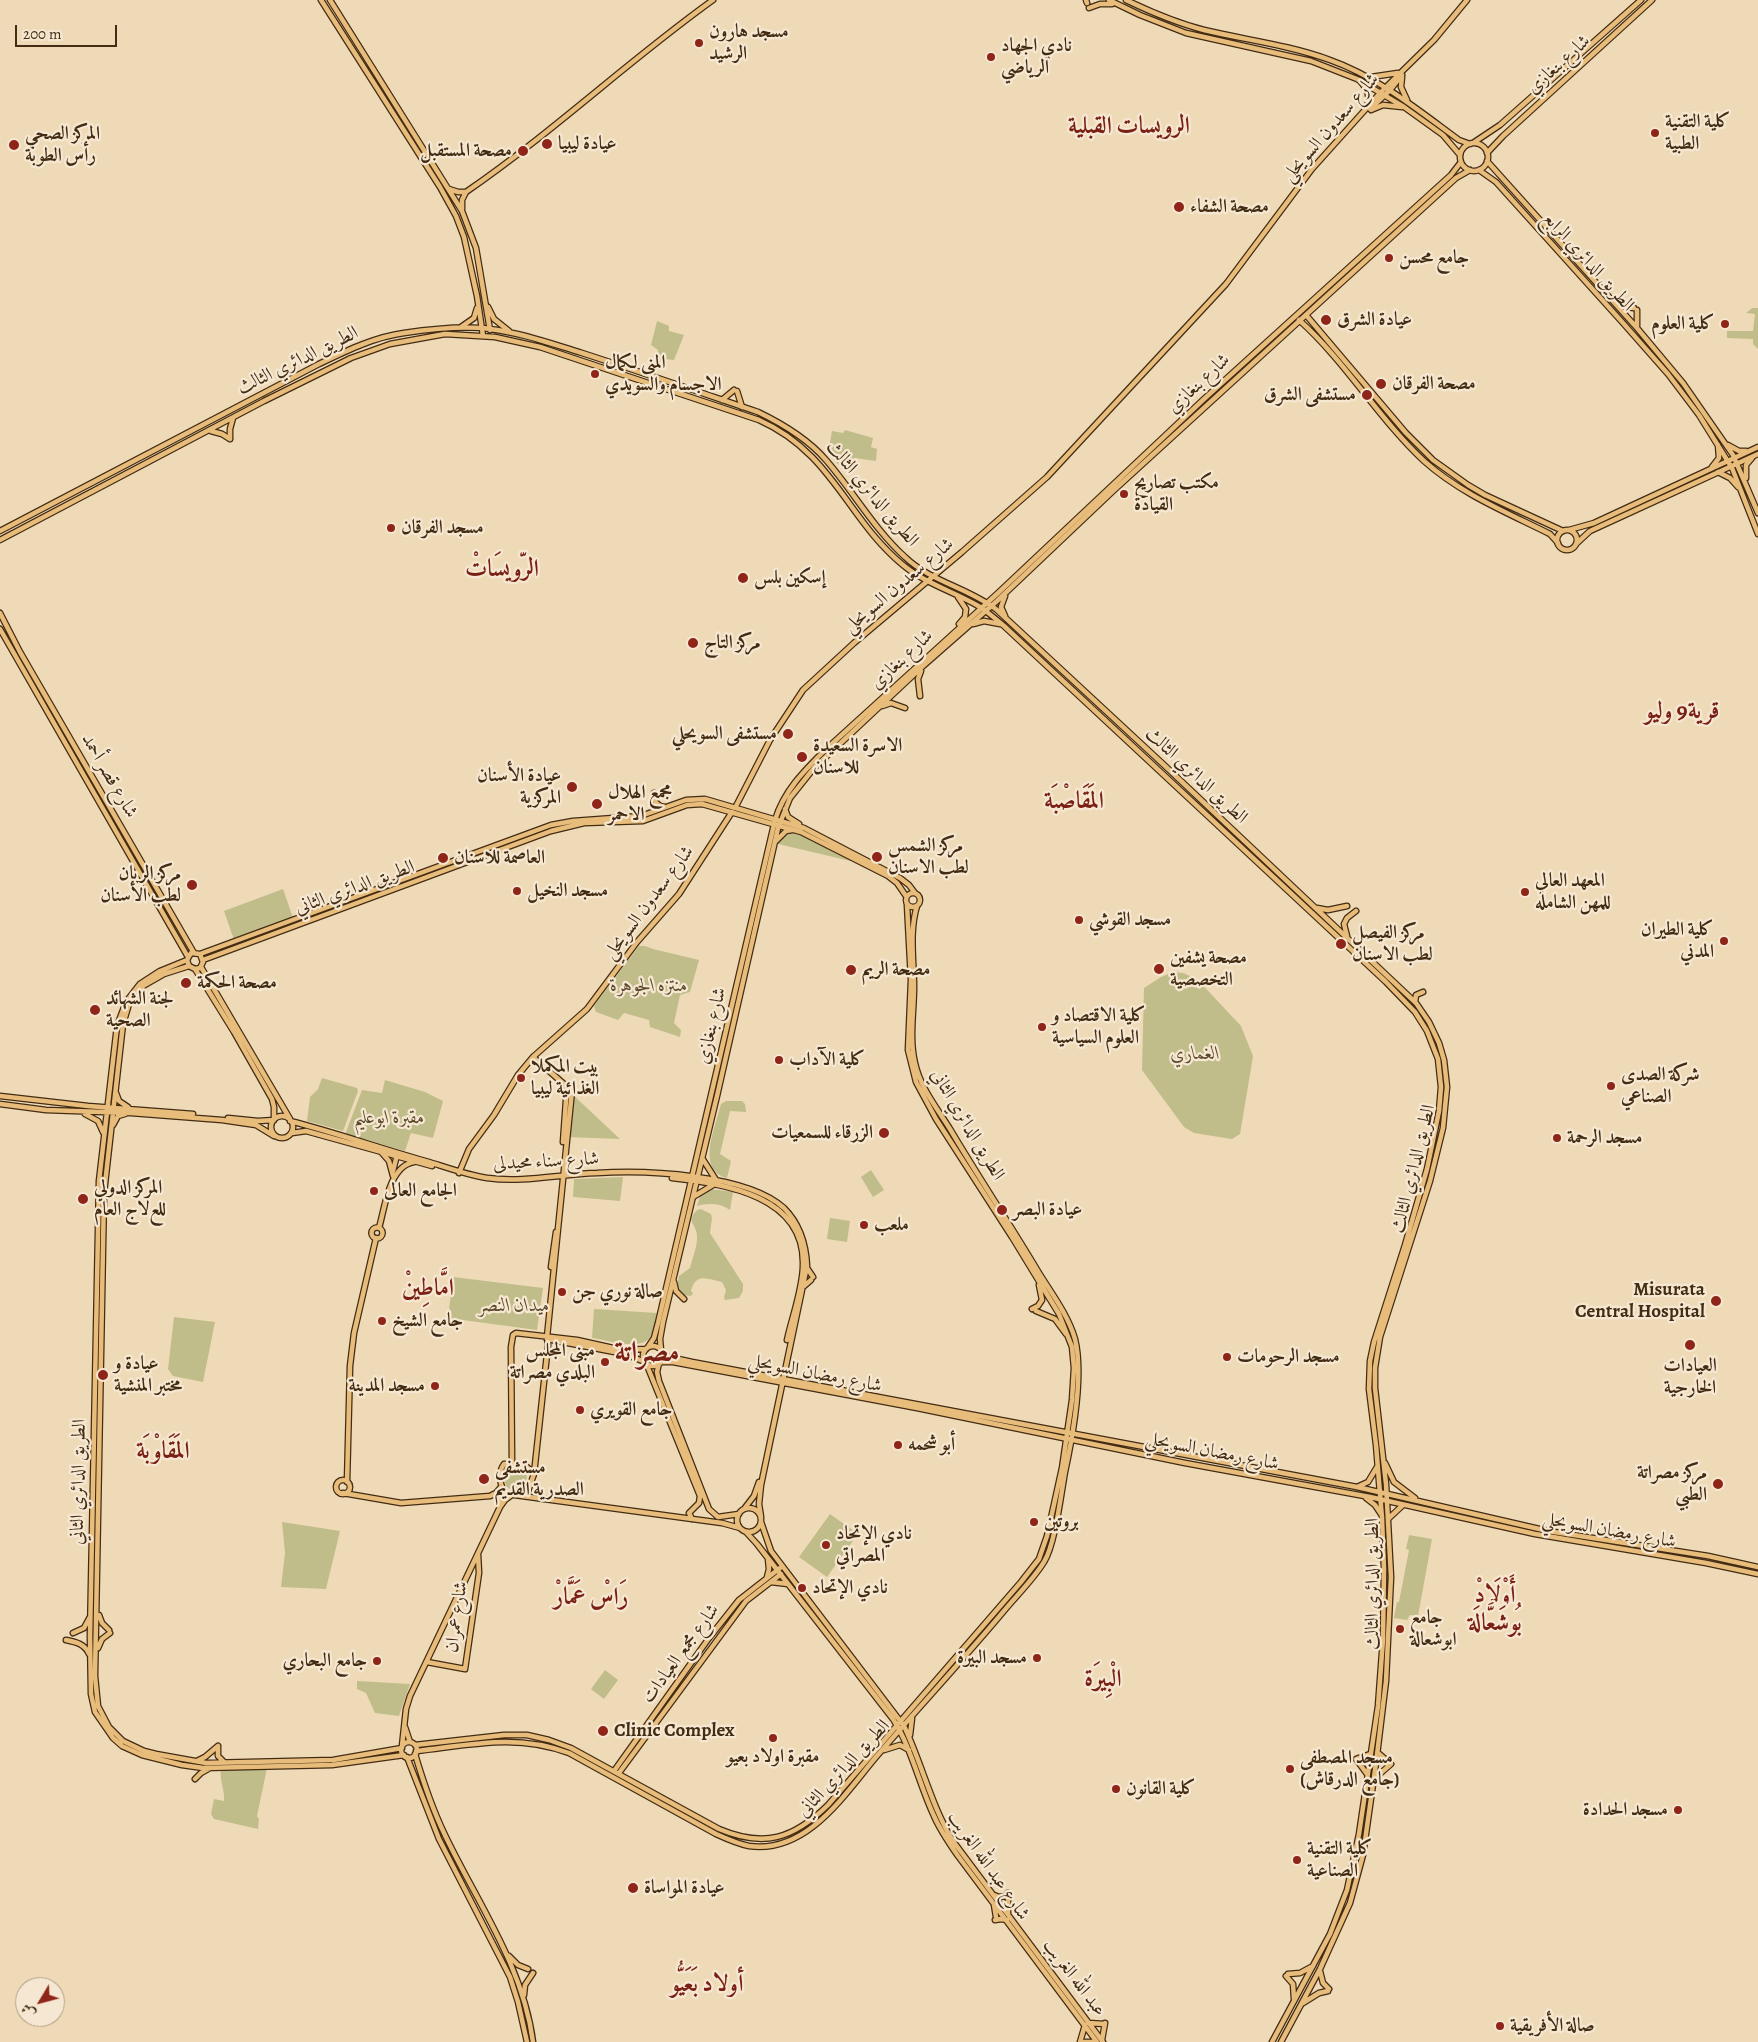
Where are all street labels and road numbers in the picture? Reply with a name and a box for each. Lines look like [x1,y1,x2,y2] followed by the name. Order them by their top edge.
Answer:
[1522,30,1596,100] street label: شارع بنغازي
[1278,69,1384,187] street label: شارع سعدون السويحلي
[1537,207,1639,317] street label: الطريق الدائري الرابع
[234,322,362,400] street label: الطريق الدائري الثالث
[1163,349,1235,419] street label: شارع بنغازي
[821,436,923,552] street label: الطريق الدائري الثالث
[839,533,959,639] street label: شارع سعدون السويحلي
[866,625,938,695] street label: شارع بنغازي
[1140,723,1252,829] street label: الطريق الدائري الثالث
[76,730,142,822] street label: شارع قصر أحمد
[599,841,699,965] street label: شارع سعدون السويحلي
[292,856,418,920] street label: الطريق الدائري الثاني
[692,985,732,1067] street label: شارع بنغازي
[925,1065,1009,1185] street label: الطريق الدائري الثاني
[1387,1102,1441,1236] street label: الطريق الدائري الثالث
[492,1148,600,1176] street label: شارع سناء محيدلى
[746,1350,884,1398] street label: شارع رمضان السويحلي
[67,1419,91,1545] street label: الطريق الدائري الثاني
[1143,1428,1281,1476] street label: شارع رمضان السويحلي
[1540,1508,1678,1554] street label: شارع رمضان السويحلي
[1362,1518,1384,1650] street label: الطريق الدائري الثالث
[441,1580,473,1654] street label: شارع عمران
[637,1600,725,1708] street label: شارع مجمع العيادات
[793,1715,895,1823] street label: الطريق الدائري الثاني
[942,1807,1034,1925] street label: شارع عبد الله الغريب
[1037,1935,1111,2021] street label: عبد الله الغريب

